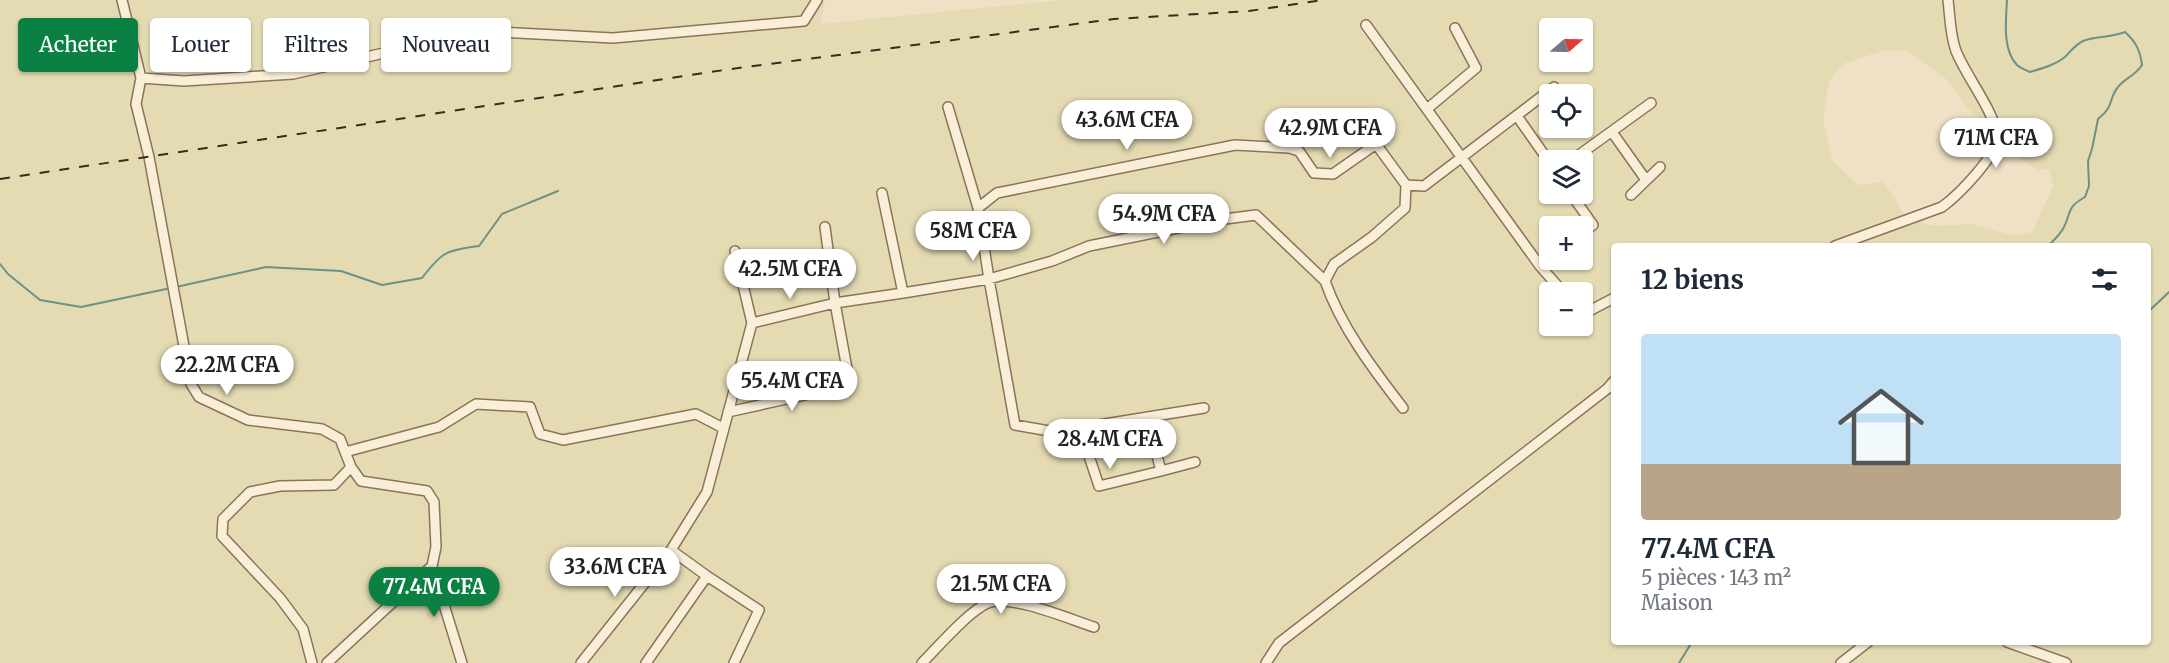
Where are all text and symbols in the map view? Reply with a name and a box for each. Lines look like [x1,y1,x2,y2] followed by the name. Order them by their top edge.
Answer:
[18,18,138,72] chip: Acheter
[150,18,251,72] chip: Louer
[263,18,369,72] chip: Filtres
[381,18,511,72] chip: Nouveau
[1539,18,1593,72] north arrow
[1539,18,1593,336] map controls
[1539,84,1593,138] button: locate
[1058,100,1196,151] pin: 43.6M CFA
[1075,107,1179,132] text: 43.6M CFA
[1261,108,1399,159] pin: 42.9M CFA
[1279,115,1382,140] text: 42.9M CFA
[1941,118,2051,169] pin: 71M CFA
[1954,125,2038,150] text: 71M CFA
[1539,150,1593,204] button: layers
[1095,194,1233,245] pin: 54.9M CFA
[1112,201,1216,226] text: 54.9M CFA
[918,211,1028,262] pin: 58M CFA
[1539,216,1593,270] button: +
[929,218,1017,243] text: 58M CFA
[721,249,859,300] pin: 42.5M CFA
[738,256,842,281] text: 42.5M CFA
[1641,263,1744,296] text: 12 biens
[2088,263,2121,296] icon: filters
[1539,282,1593,336] button: −
[158,345,296,396] pin: 22.2M CFA
[175,352,279,377] text: 22.2M CFA
[723,361,861,412] pin: 55.4M CFA
[740,368,844,393] text: 55.4M CFA
[1827,373,1935,481] icon: home
[1041,419,1179,470] pin: 28.4M CFA
[1057,426,1163,451] text: 28.4M CFA
[1641,532,1775,565] text: 77.4M CFA
[546,547,684,598] pin: 33.6M CFA
[564,554,666,579] text: 33.6M CFA
[932,564,1070,615] pin: 21.5M CFA
[1641,565,1791,590] text: 5 pièces · 143 m²
[365,567,503,618] pin: 77.4M CFA
[951,571,1051,596] text: 21.5M CFA
[383,574,485,599] text: 77.4M CFA
[1641,590,1713,615] text: Maison

